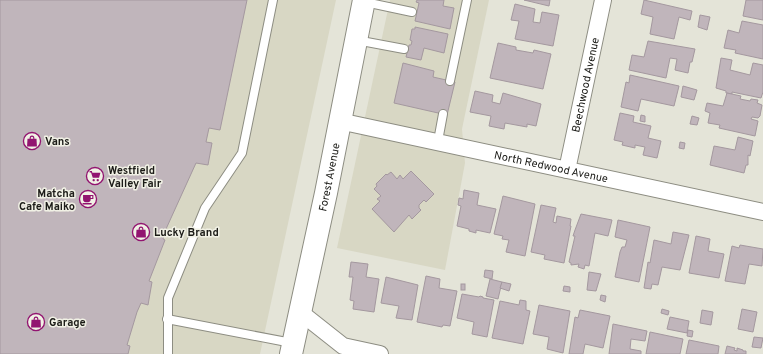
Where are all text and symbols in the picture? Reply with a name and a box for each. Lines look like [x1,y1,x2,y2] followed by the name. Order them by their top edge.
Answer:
[569,36,603,134] street label: Beechwood Avenue
[22,131,42,151] shop icon: Vans
[45,135,70,149] place label: Vans
[316,142,344,213] street label: Forest Avenue
[493,148,609,187] street label: North Redwood Avenue
[108,164,162,191] place label: Westfield Valley Fair
[85,166,105,186] supermarket icon: Westfield Valley Fair
[19,187,75,214] place label: Matcha Cafe Maiko
[78,189,98,209] cafe icon: Matcha Cafe Maiko
[131,222,151,242] shop icon: Lucky Brand
[154,226,219,240] place label: Lucky Brand
[26,312,46,332] shop icon: Garage
[49,316,86,330] place label: Garage

